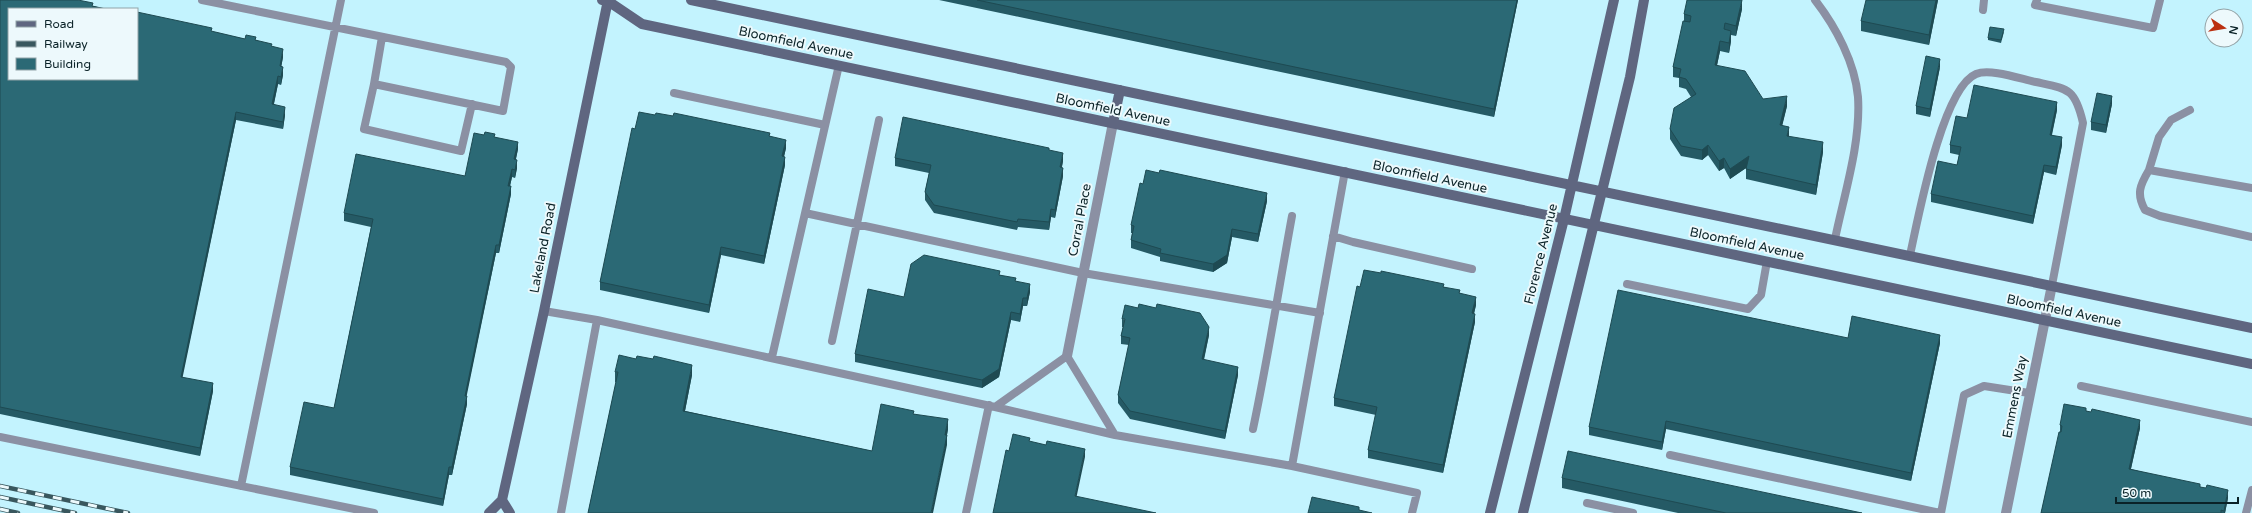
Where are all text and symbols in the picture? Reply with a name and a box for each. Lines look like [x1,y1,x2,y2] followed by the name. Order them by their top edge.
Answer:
[8,8,138,80] legend
[2204,8,2244,48] north arrow
[44,17,74,31] text: Road
[737,23,855,63] street label: Bloomfield Avenue
[2226,24,2241,36] text: N
[44,37,88,51] text: Railway
[44,57,91,71] text: Building
[1054,90,1172,130] street label: Bloomfield Avenue
[1371,157,1489,197] street label: Bloomfield Avenue
[1065,182,1095,258] street label: Corral Place
[526,201,560,295] street label: Lakeland Road
[1521,202,1561,306] street label: Florence Avenue
[1688,224,1806,264] street label: Bloomfield Avenue
[2005,291,2123,331] street label: Bloomfield Avenue
[1999,354,2031,440] street label: Emmens Way
[2116,479,2238,505] scale bar
[2122,486,2151,500] text: 50 m

